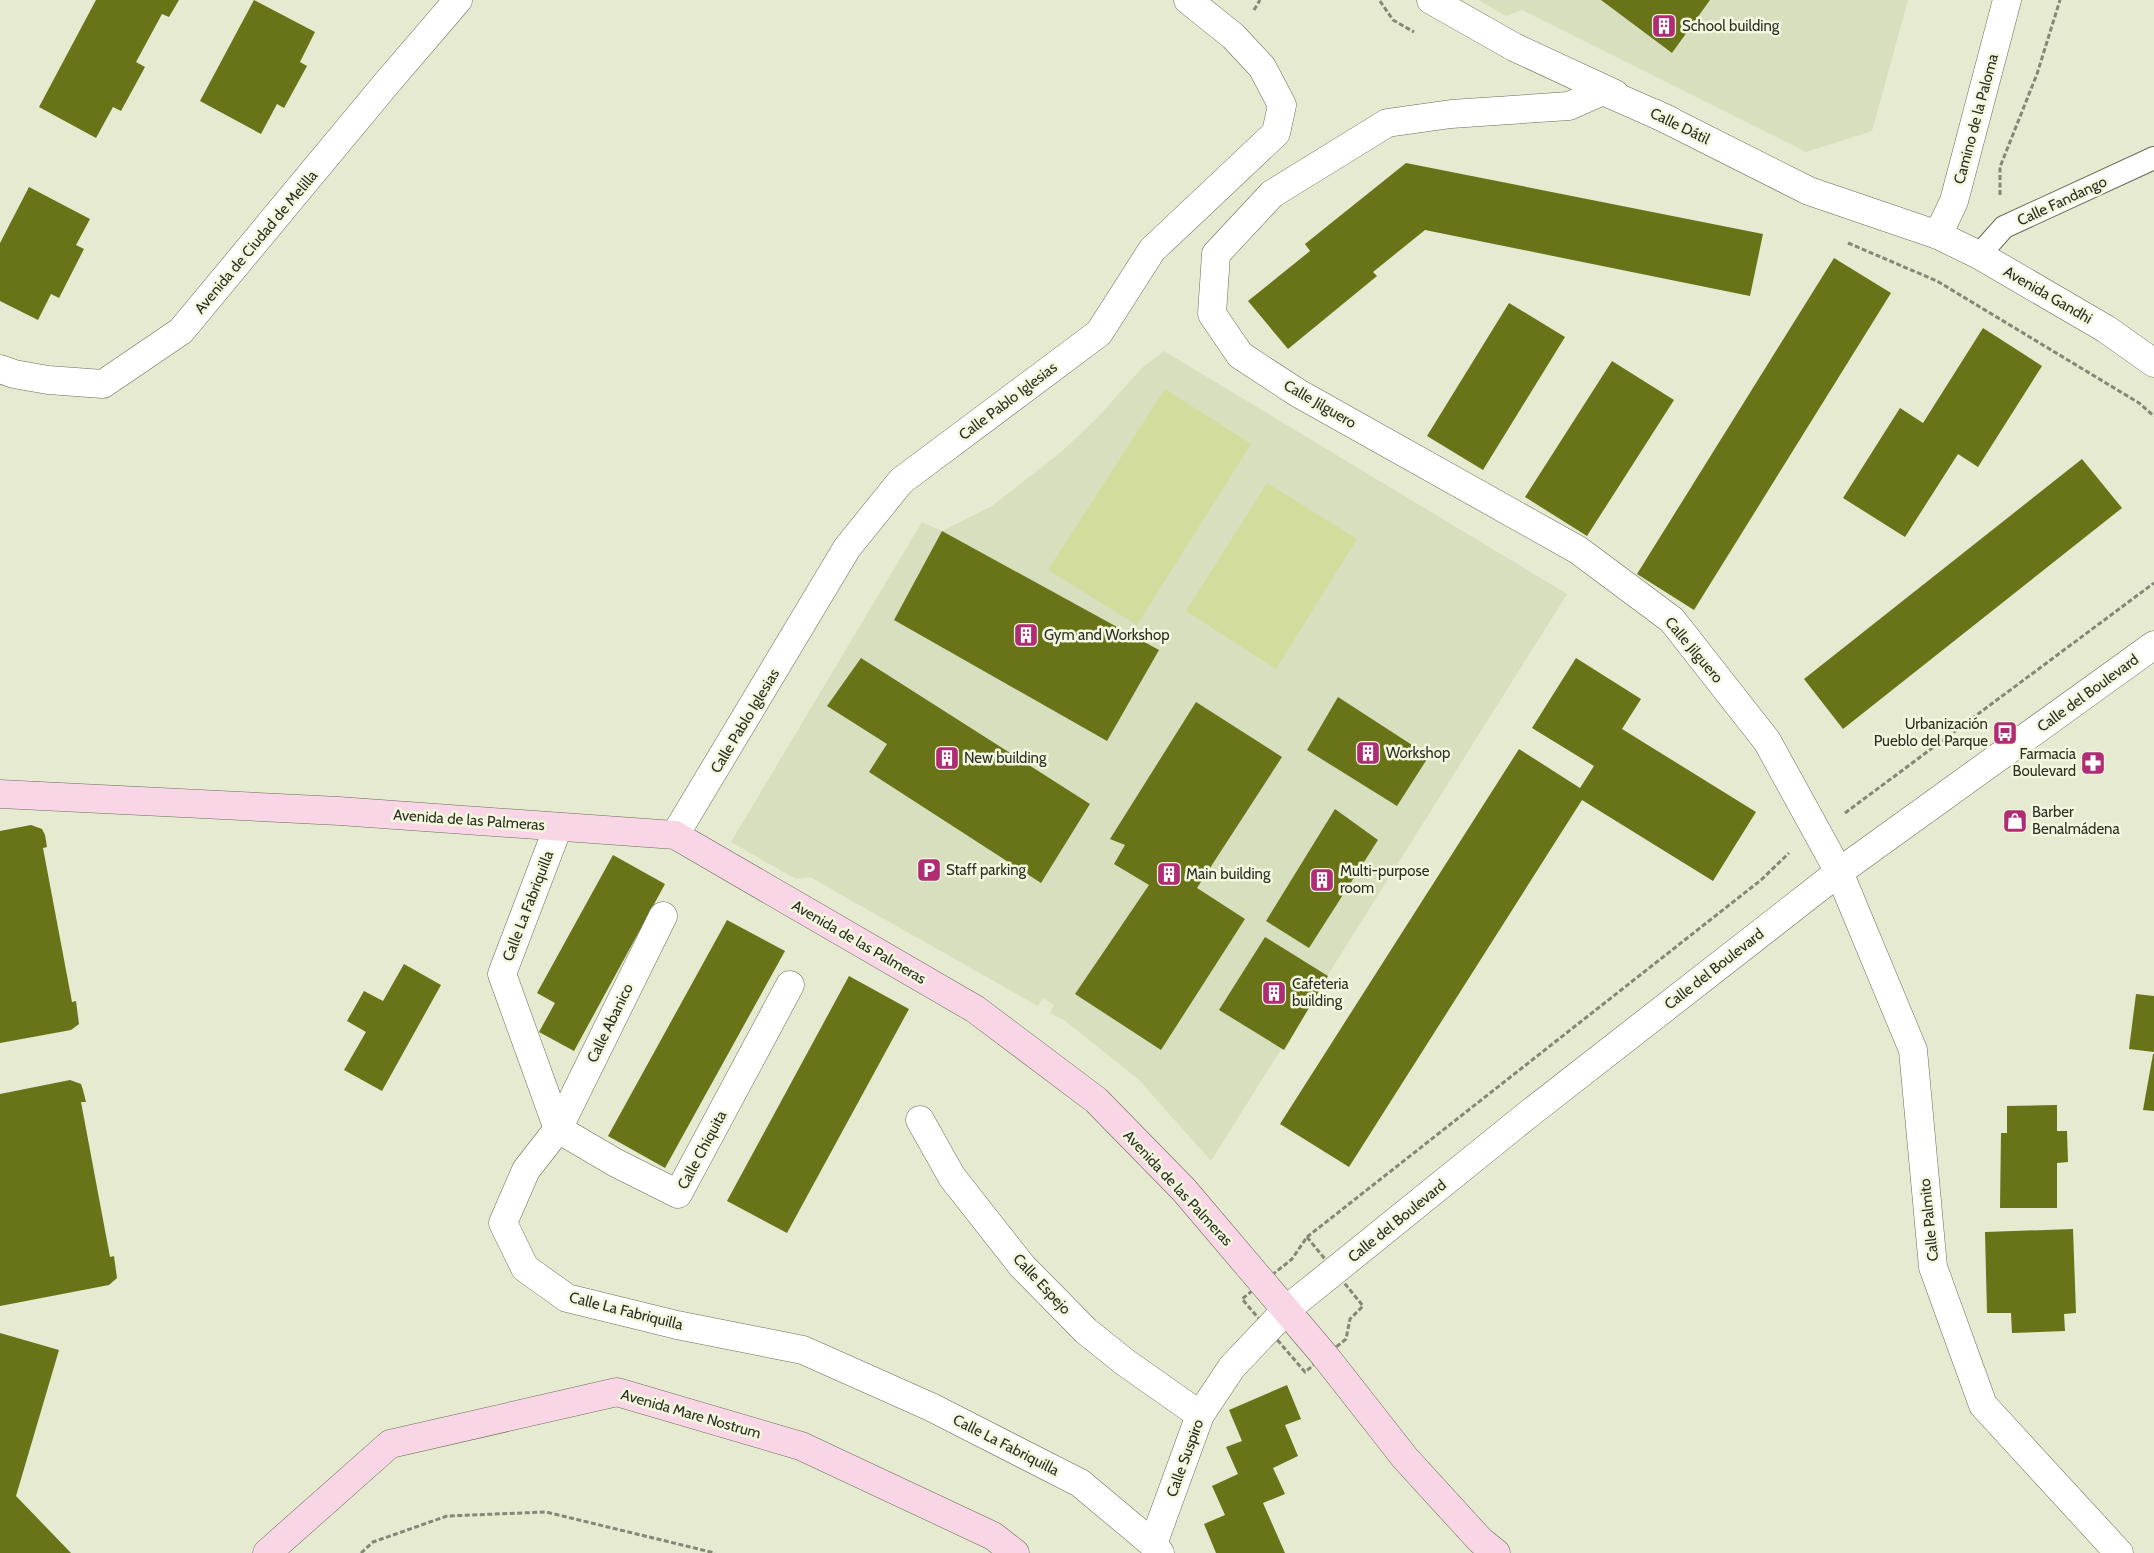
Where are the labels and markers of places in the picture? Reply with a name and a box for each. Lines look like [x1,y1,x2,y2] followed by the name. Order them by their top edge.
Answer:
[1651,13,1677,39] building icon: School building
[1682,17,1780,35] place label: School building
[1013,622,1039,648] building icon: Gym and Workshop
[1044,626,1170,644] place label: Gym and Workshop
[1874,715,1988,750] place label: Urbanización Pueblo del Parque
[1992,720,2018,746] bus stop icon: Urbanización Pueblo del Parque
[1355,740,1381,766] building icon: Workshop
[1386,744,1450,762] place label: Workshop
[934,745,960,771] building icon: New building
[2012,745,2077,780] place label: Farmacia Boulevard
[964,749,1047,767] place label: New building
[2080,750,2106,776] pharmacy icon: Farmacia Boulevard
[2032,803,2121,838] place label: Barber Benalmádena
[2002,808,2028,834] shop icon: Barber Benalmádena
[916,857,942,883] parking icon: Staff parking
[946,861,1027,879] place label: Staff parking
[1156,861,1182,887] building icon: Main building
[1340,862,1430,897] place label: Multi-purpose room
[1186,865,1271,883] place label: Main building
[1309,867,1335,893] building icon: Multi-purpose room
[1292,975,1349,1010] place label: Cafeteria building
[1261,980,1287,1006] building icon: Cafeteria building

